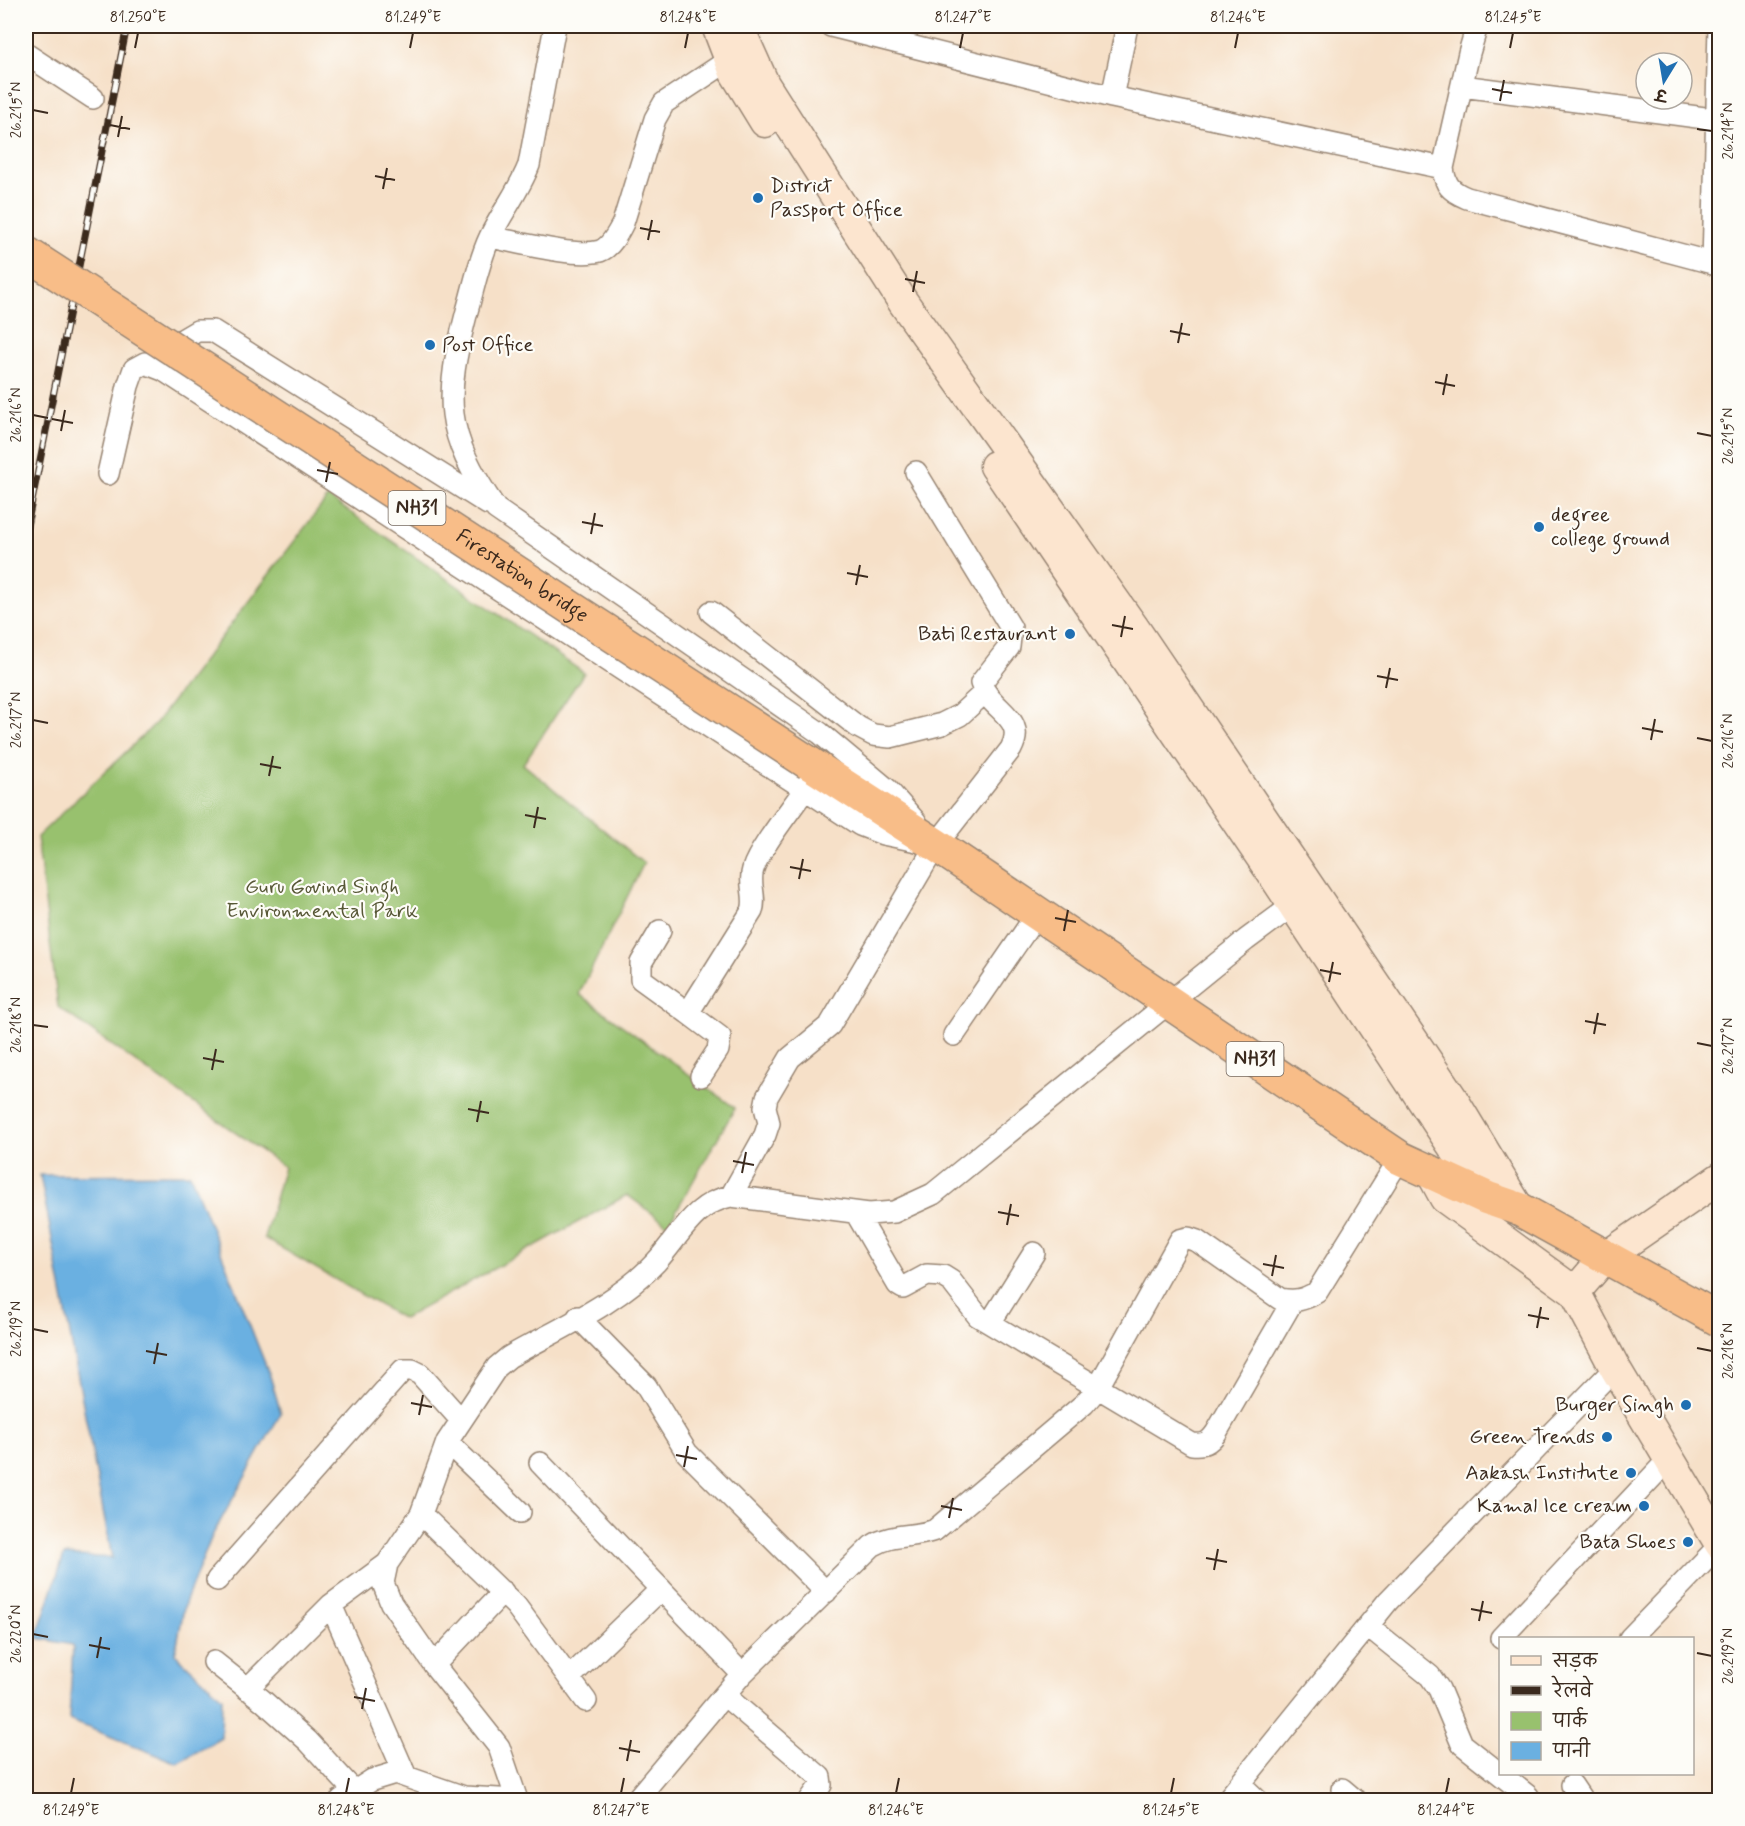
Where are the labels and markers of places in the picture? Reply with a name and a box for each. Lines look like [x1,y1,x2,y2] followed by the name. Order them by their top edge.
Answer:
[770,172,903,224] place label: District Passport Office
[751,191,765,205] marker: District Passport Office
[442,331,534,359] place label: Post Office
[423,338,437,352] marker: Post Office
[1551,501,1670,555] place label: degree college ground
[1532,520,1546,534] marker: degree college ground
[918,620,1058,648] place label: Bati Restaurant
[1063,627,1077,641] marker: Bati Restaurant
[1555,1391,1674,1420] place label: Burger Singh
[1679,1398,1693,1412] marker: Burger Singh
[1469,1423,1595,1451] place label: Green Trends
[1600,1430,1614,1444] marker: Green Trends
[1465,1459,1619,1487] place label: Aakash Institute
[1624,1466,1638,1480] marker: Aakash Institute
[1477,1492,1632,1520] place label: Kamal Ice cream
[1637,1499,1651,1513] marker: Kamal Ice cream
[1580,1528,1676,1556] place label: Bata Shoes
[1681,1535,1695,1549] marker: Bata Shoes

